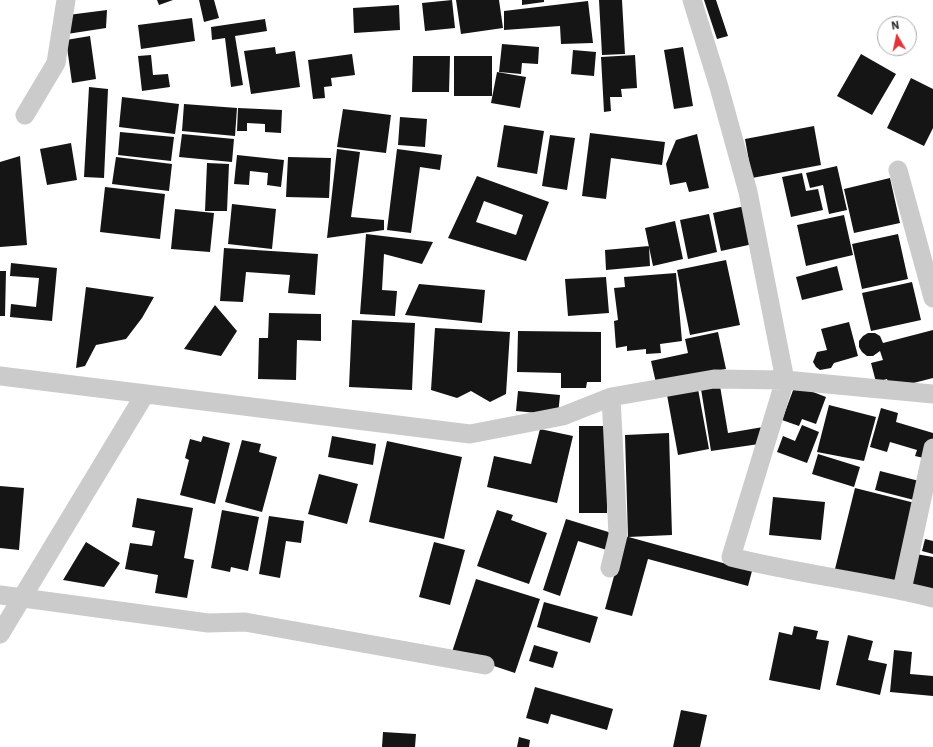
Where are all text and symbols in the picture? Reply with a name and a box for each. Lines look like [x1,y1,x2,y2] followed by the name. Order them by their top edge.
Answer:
[877,16,917,56] north arrow
[890,18,900,33] text: N

